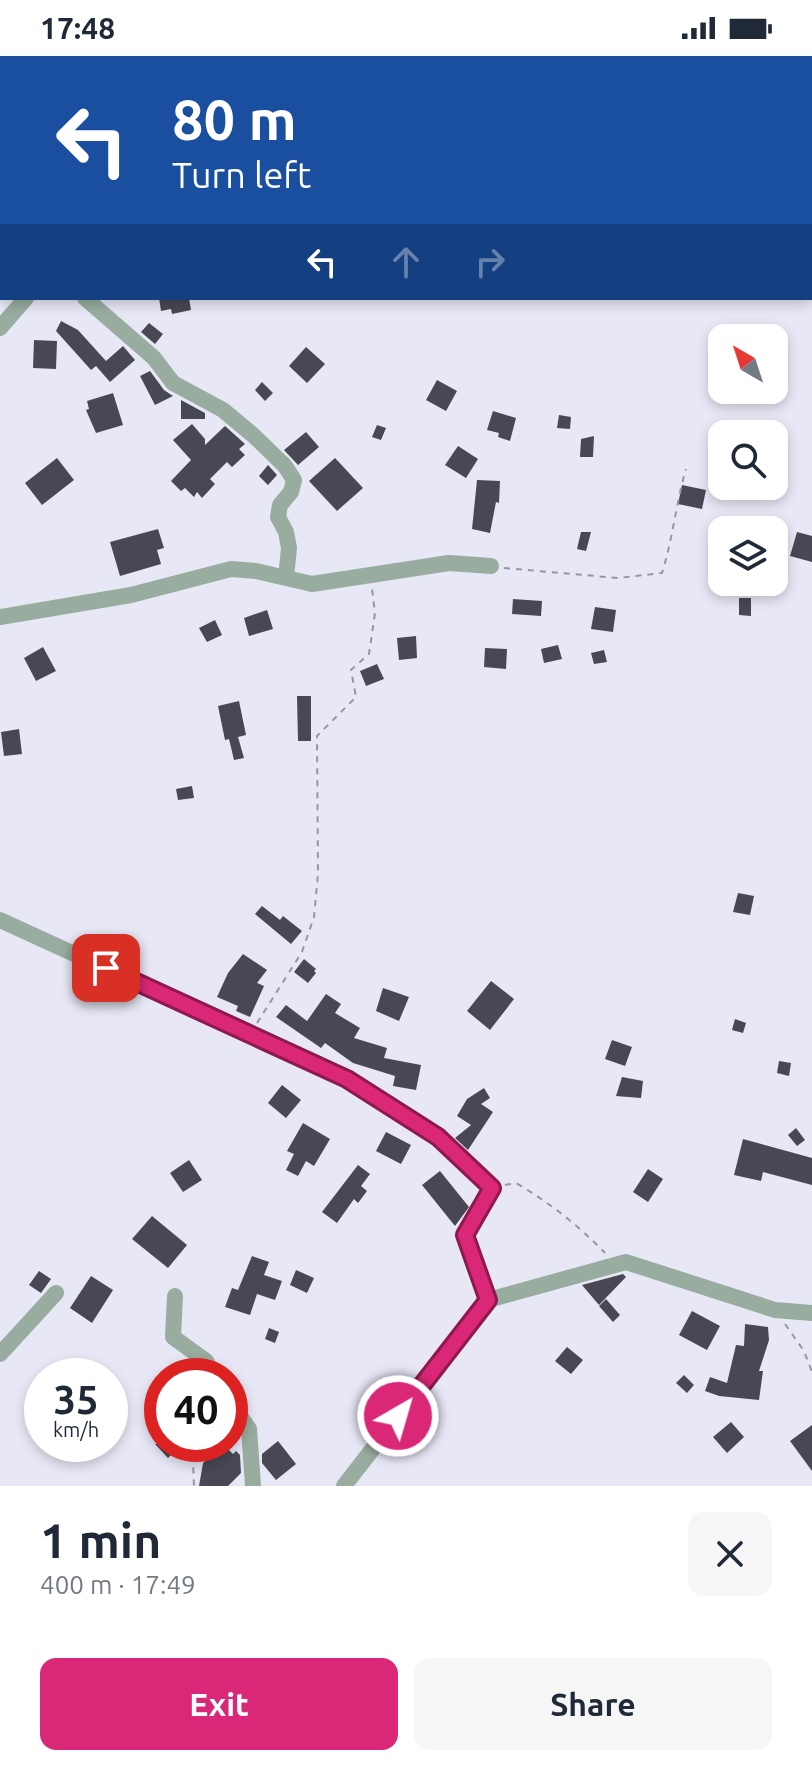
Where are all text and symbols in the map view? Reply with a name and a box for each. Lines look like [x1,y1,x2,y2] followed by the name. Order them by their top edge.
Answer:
[40,11,115,45] text: 17:48
[40,88,144,192] icon: left
[172,88,297,151] text: 80 m
[172,154,311,195] text: Turn left
[300,240,344,284] icon: left
[384,240,428,284] icon: ahead
[468,240,512,284] icon: right
[708,324,788,404] north arrow
[708,324,788,596] map controls
[708,420,788,500] button: search
[708,516,788,596] button: layers
[72,934,140,1002] pin
[84,946,128,990] icon: arrive
[144,1358,248,1462] speed limit sign: 40
[356,1374,440,1458] position arrow
[53,1377,99,1422] text: 35
[53,1418,99,1441] text: km/h
[688,1512,772,1596] button: close
[40,1513,161,1567] text: 1 min
[40,1570,196,1599] text: 400 m · 17:49
[40,1658,398,1750] button: Exit
[414,1658,772,1750] button: Share

